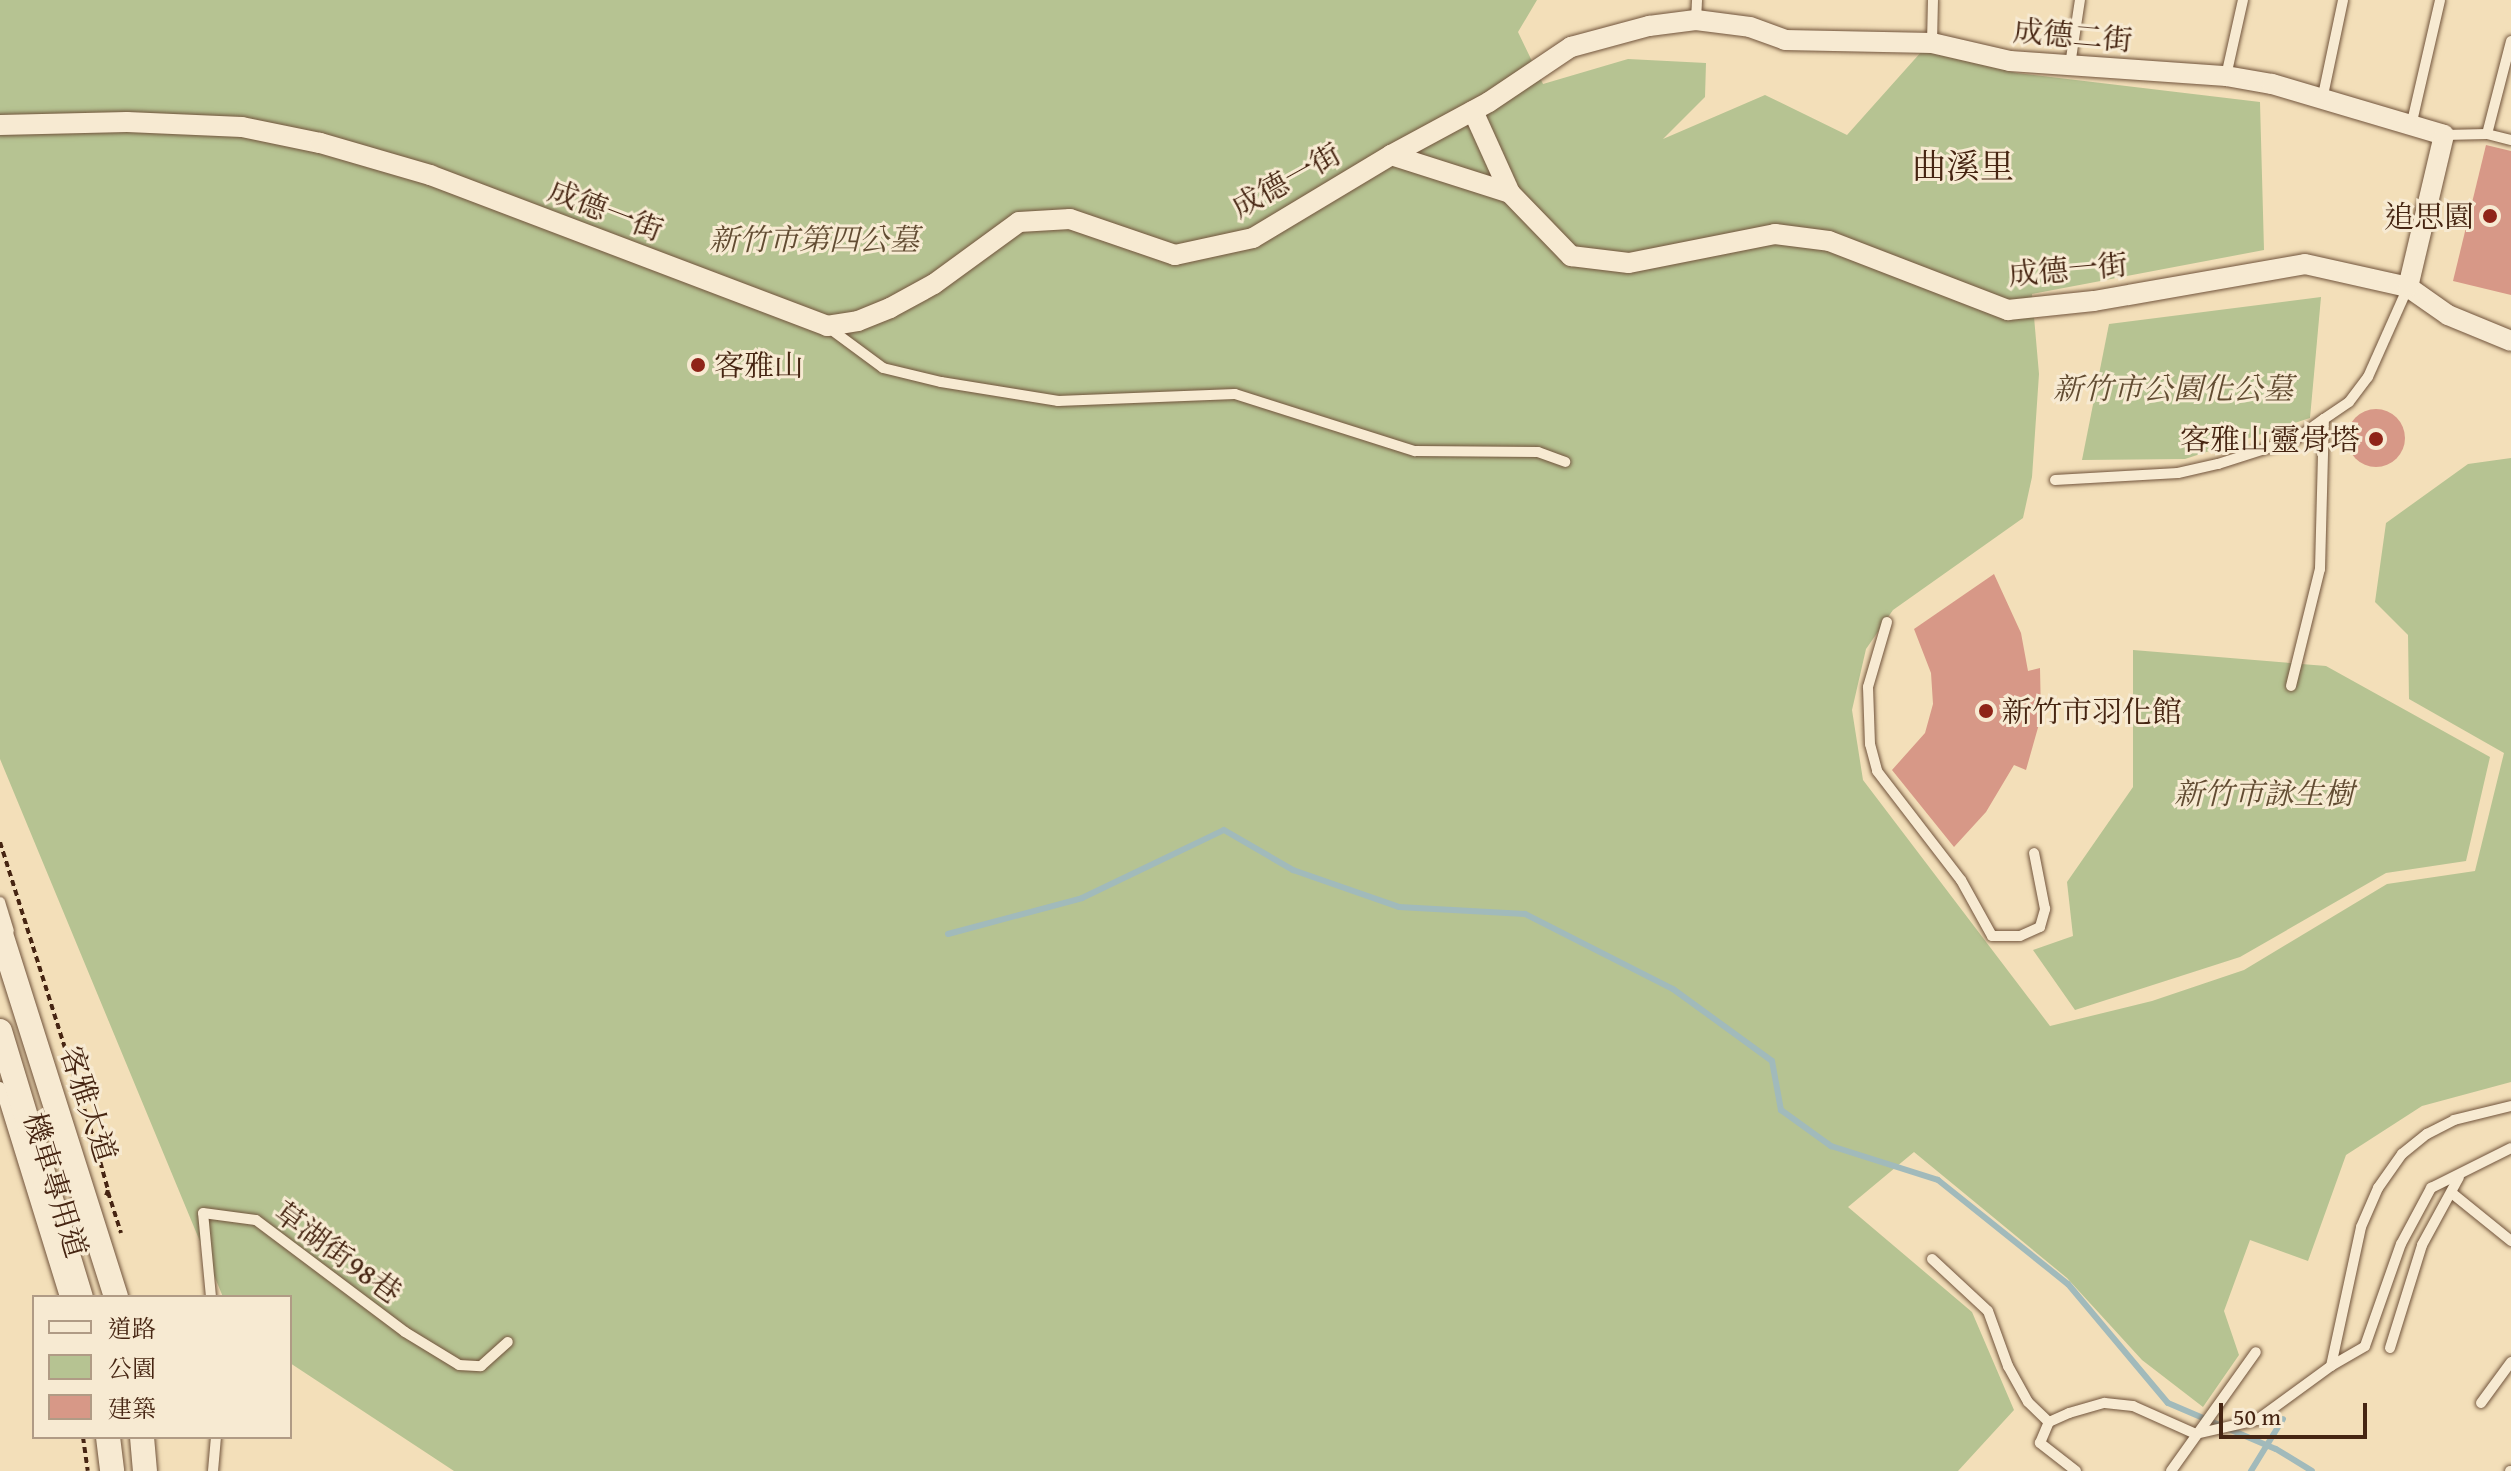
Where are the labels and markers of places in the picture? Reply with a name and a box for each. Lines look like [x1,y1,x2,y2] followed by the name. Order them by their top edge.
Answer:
[2384,198,2474,234] place label: 追思園
[2481,207,2499,225] marker: 追思園
[714,347,804,383] place label: 客雅山
[689,356,707,374] marker: 客雅山
[2180,421,2360,457] place label: 客雅山靈骨塔
[2367,430,2385,448] marker: 客雅山靈骨塔
[2002,693,2182,729] place label: 新竹市羽化館
[1977,702,1995,720] marker: 新竹市羽化館

